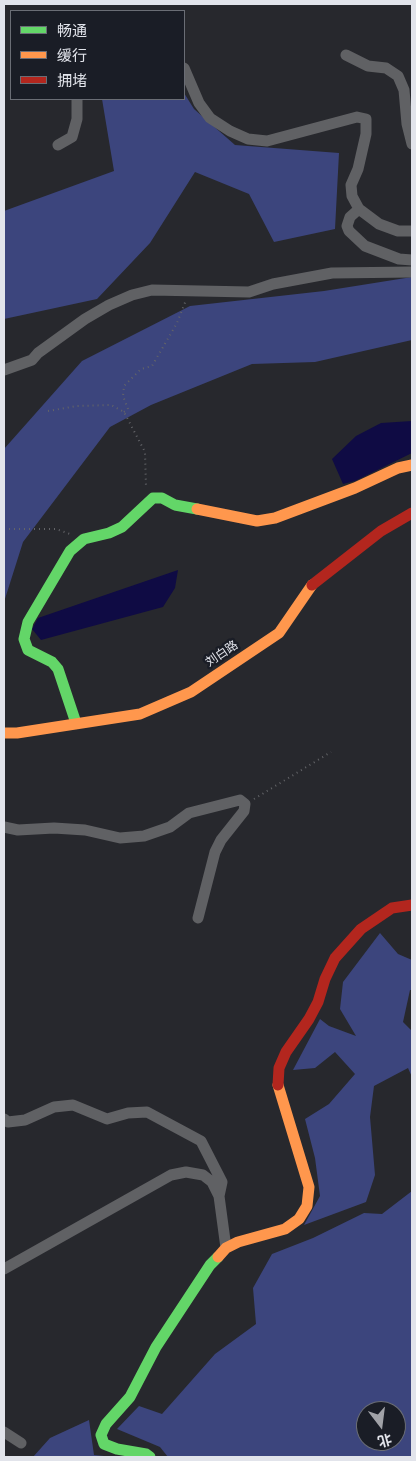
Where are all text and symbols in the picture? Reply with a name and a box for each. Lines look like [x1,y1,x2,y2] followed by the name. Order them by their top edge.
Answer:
[10,10,185,100] legend
[57,22,87,40] text: 畅通
[57,47,87,65] text: 缓行
[57,72,87,90] text: 拥堵
[203,638,241,670] street label: 刘白路
[356,1401,406,1451] north arrow
[376,1430,394,1450] text: 北

